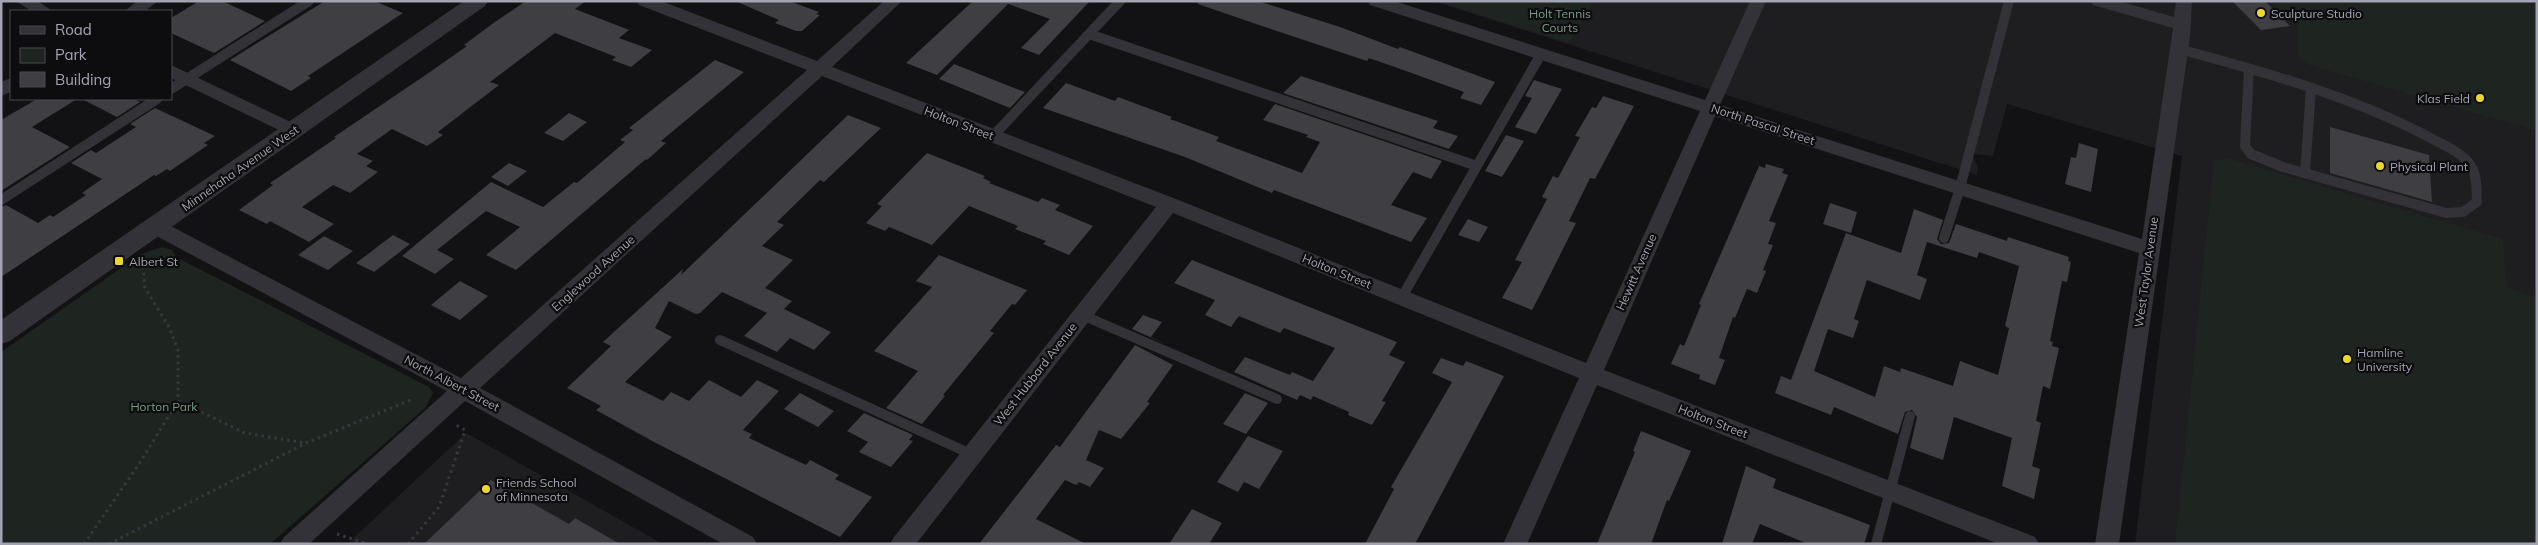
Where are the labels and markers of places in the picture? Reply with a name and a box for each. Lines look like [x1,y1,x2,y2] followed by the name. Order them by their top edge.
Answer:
[2271,6,2362,21] place label: Sculpture Studio
[2255,7,2267,19] marker: Sculpture Studio
[2417,91,2470,106] place label: Klas Field
[2474,92,2486,104] marker: Klas Field
[2390,159,2468,174] place label: Physical Plant
[2374,160,2386,172] marker: Physical Plant
[129,254,178,269] place label: Albert St
[113,255,125,267] marker: Albert St
[2357,345,2413,374] place label: Hamline University
[2341,353,2353,365] marker: Hamline University
[496,475,577,504] place label: Friends School of Minnesota
[480,483,492,495] marker: Friends School of Minnesota

